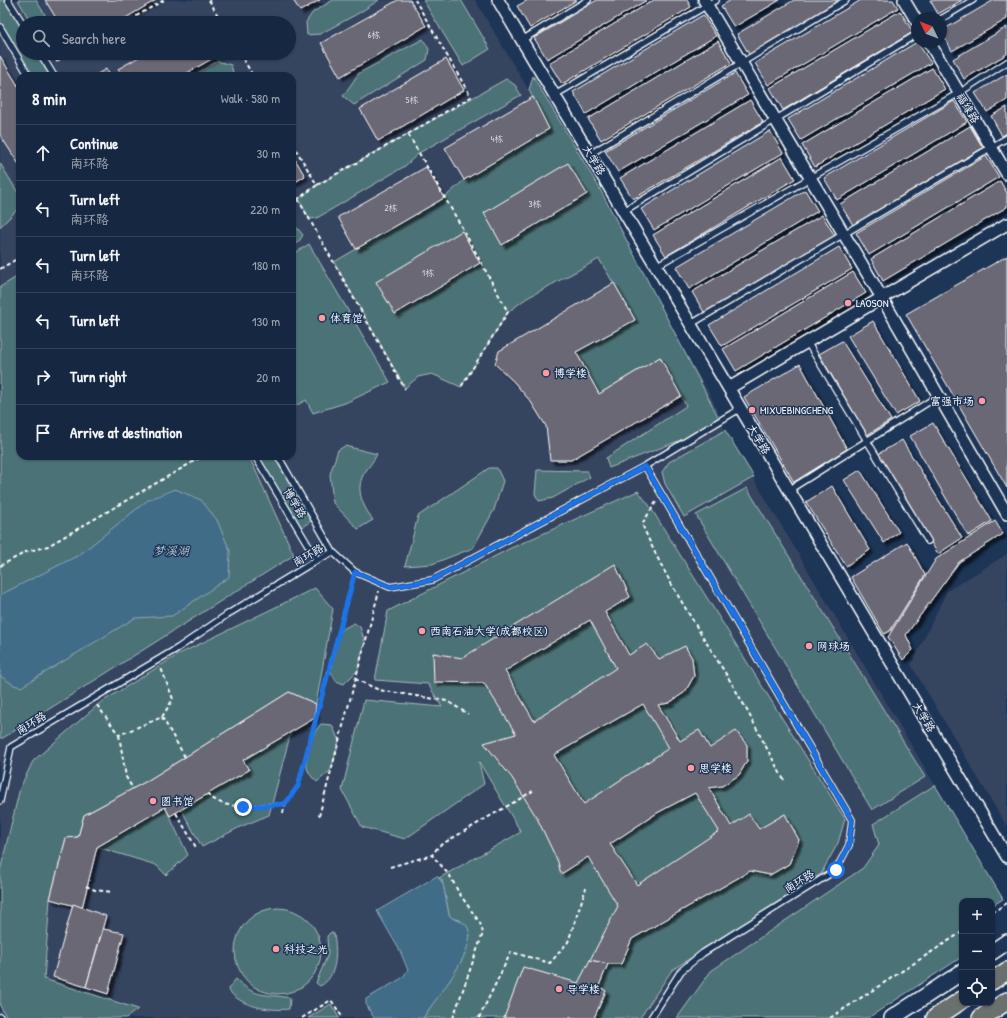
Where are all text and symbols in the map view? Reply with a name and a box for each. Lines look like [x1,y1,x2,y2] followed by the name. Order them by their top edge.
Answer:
[911,12,947,48] north arrow
[16,16,296,60] search box
[30,27,52,49] icon: search
[62,28,126,49] text: Search here
[368,29,380,41] house number: 6栋
[32,87,66,110] text: 8 min
[221,89,280,107] text: Walk · 580 m
[954,90,982,126] street label: 福缘路
[406,94,418,106] house number: 5栋
[70,133,118,154] text: Continue
[491,133,503,145] house number: 4栋
[32,142,54,164] icon: ahead
[580,142,608,178] street label: 大学路
[257,144,280,162] text: 30 m
[70,154,109,172] text: 南环路
[70,189,120,210] text: Turn left
[32,198,54,220] icon: left
[528,198,542,210] house number: 3栋
[250,200,280,218] text: 220 m
[384,202,398,214] house number: 2栋
[70,210,109,228] text: 南环路
[70,245,120,266] text: Turn left
[32,254,54,276] icon: left
[252,256,280,274] text: 180 m
[70,266,109,284] text: 南环路
[422,267,434,279] house number: 1栋
[856,296,889,310] place label: LAOSON
[843,298,853,308] marker: LAOSON
[32,310,54,332] icon: left
[70,310,120,331] text: Turn left
[330,311,363,325] place label: 体育馆
[252,312,280,330] text: 130 m
[317,313,327,323] marker: 体育馆
[32,366,54,388] icon: right
[70,366,126,387] text: Turn right
[554,366,587,380] place label: 博学楼
[256,368,280,386] text: 20 m
[541,368,551,378] marker: 博学楼
[930,394,974,408] place label: 富强市场
[977,396,987,406] marker: 富强市场
[760,403,834,417] place label: MIXUEBINGCHENG
[747,405,757,415] marker: MIXUEBINGCHENG
[745,421,773,457] street label: 大学路
[32,422,54,444] icon: arrive
[70,422,182,443] text: Arrive at destination
[281,485,309,521] street label: 博学路
[290,541,326,569] street label: 南环路
[153,542,190,559] water label: 梦溪湖
[430,624,548,638] place label: 西南石油大学(成都校区)
[417,626,427,636] marker: 西南石油大学(成都校区)
[817,639,850,653] place label: 网球场
[804,641,814,651] marker: 网球场
[910,699,938,735] street label: 大学路
[13,709,49,737] street label: 南环路
[699,761,732,775] place label: 思学楼
[686,763,696,773] marker: 思学楼
[161,794,194,808] place label: 图书馆
[148,796,158,806] marker: 图书馆
[234,798,252,816] route end
[827,861,845,879] route start
[781,866,817,896] street label: 南环路
[959,898,995,1006] map controls
[959,898,995,934] button: +
[959,934,995,970] button: −
[284,942,328,956] place label: 科技之光
[271,944,281,954] marker: 科技之光
[959,970,995,1006] button: locate
[567,982,600,996] place label: 导学楼
[554,984,564,994] marker: 导学楼

